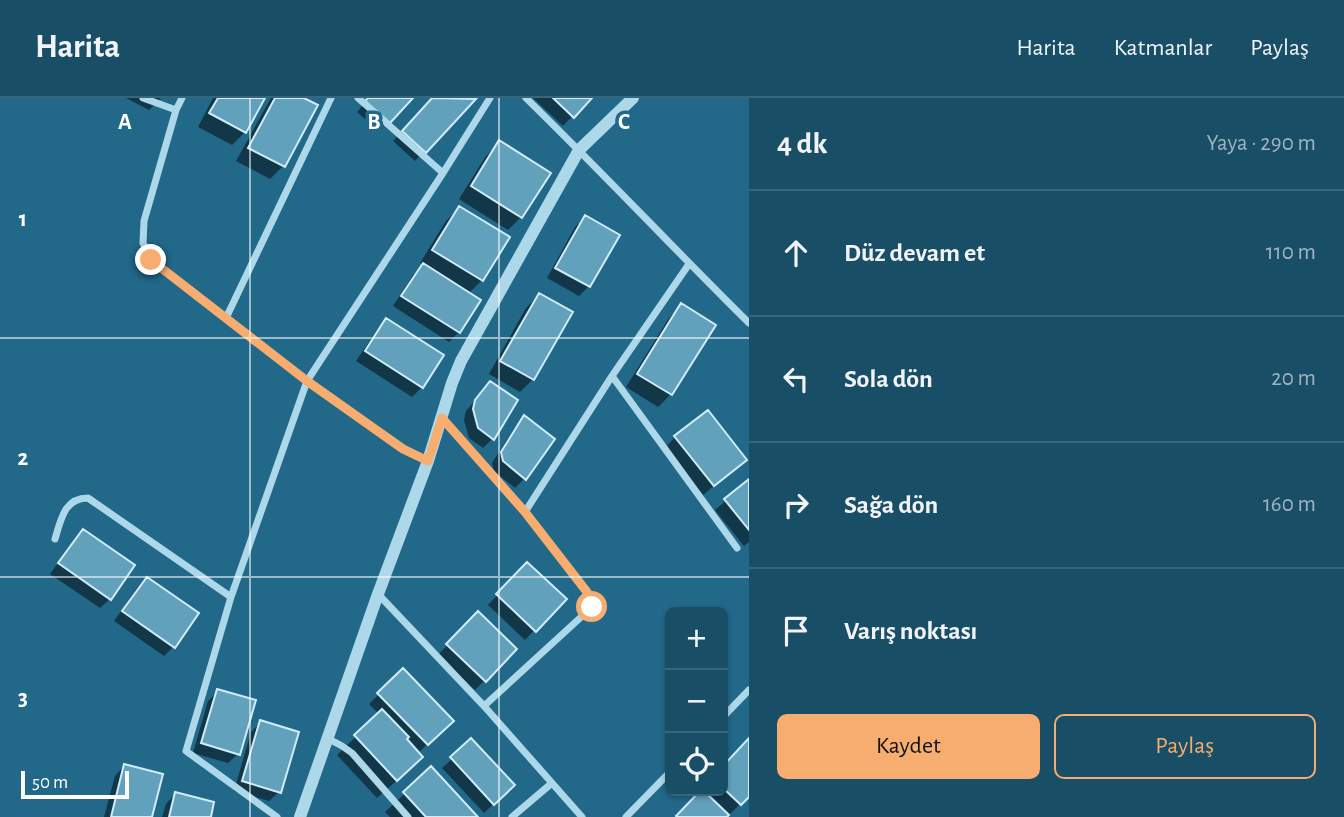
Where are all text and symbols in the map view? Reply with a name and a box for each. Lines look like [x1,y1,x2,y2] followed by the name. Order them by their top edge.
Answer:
[35,31,120,64] text: Harita
[1017,36,1076,60] text: Harita
[1114,36,1212,60] text: Katmanlar
[1250,36,1309,60] text: Paylaş
[118,111,132,134] text: A
[367,111,381,134] text: B
[618,111,630,134] text: C
[777,129,827,159] text: 4 dk
[1206,132,1316,155] text: Yaya · 290 m
[19,208,27,231] text: 1
[777,234,815,272] icon: ahead
[844,240,985,266] text: Düz devam et
[1266,241,1316,264] text: 110 m
[135,244,166,275] route end
[777,360,815,398] icon: left
[844,366,933,392] text: Sola dön
[1271,367,1316,390] text: 20 m
[18,447,29,470] text: 2
[777,486,815,524] icon: right
[844,492,938,518] text: Sağa dön
[1263,493,1316,516] text: 160 m
[576,591,607,622] route start
[665,607,728,796] map controls
[665,607,728,670] button: +
[777,612,815,650] icon: arrive
[844,618,977,644] text: Varış noktası
[665,670,728,733] button: −
[18,687,28,710] text: 3
[777,714,1040,779] button: Kaydet
[1054,714,1316,779] button: Paylaş
[665,733,728,796] button: locate
[21,768,130,800] scale bar
[32,773,68,792] text: 50 m

